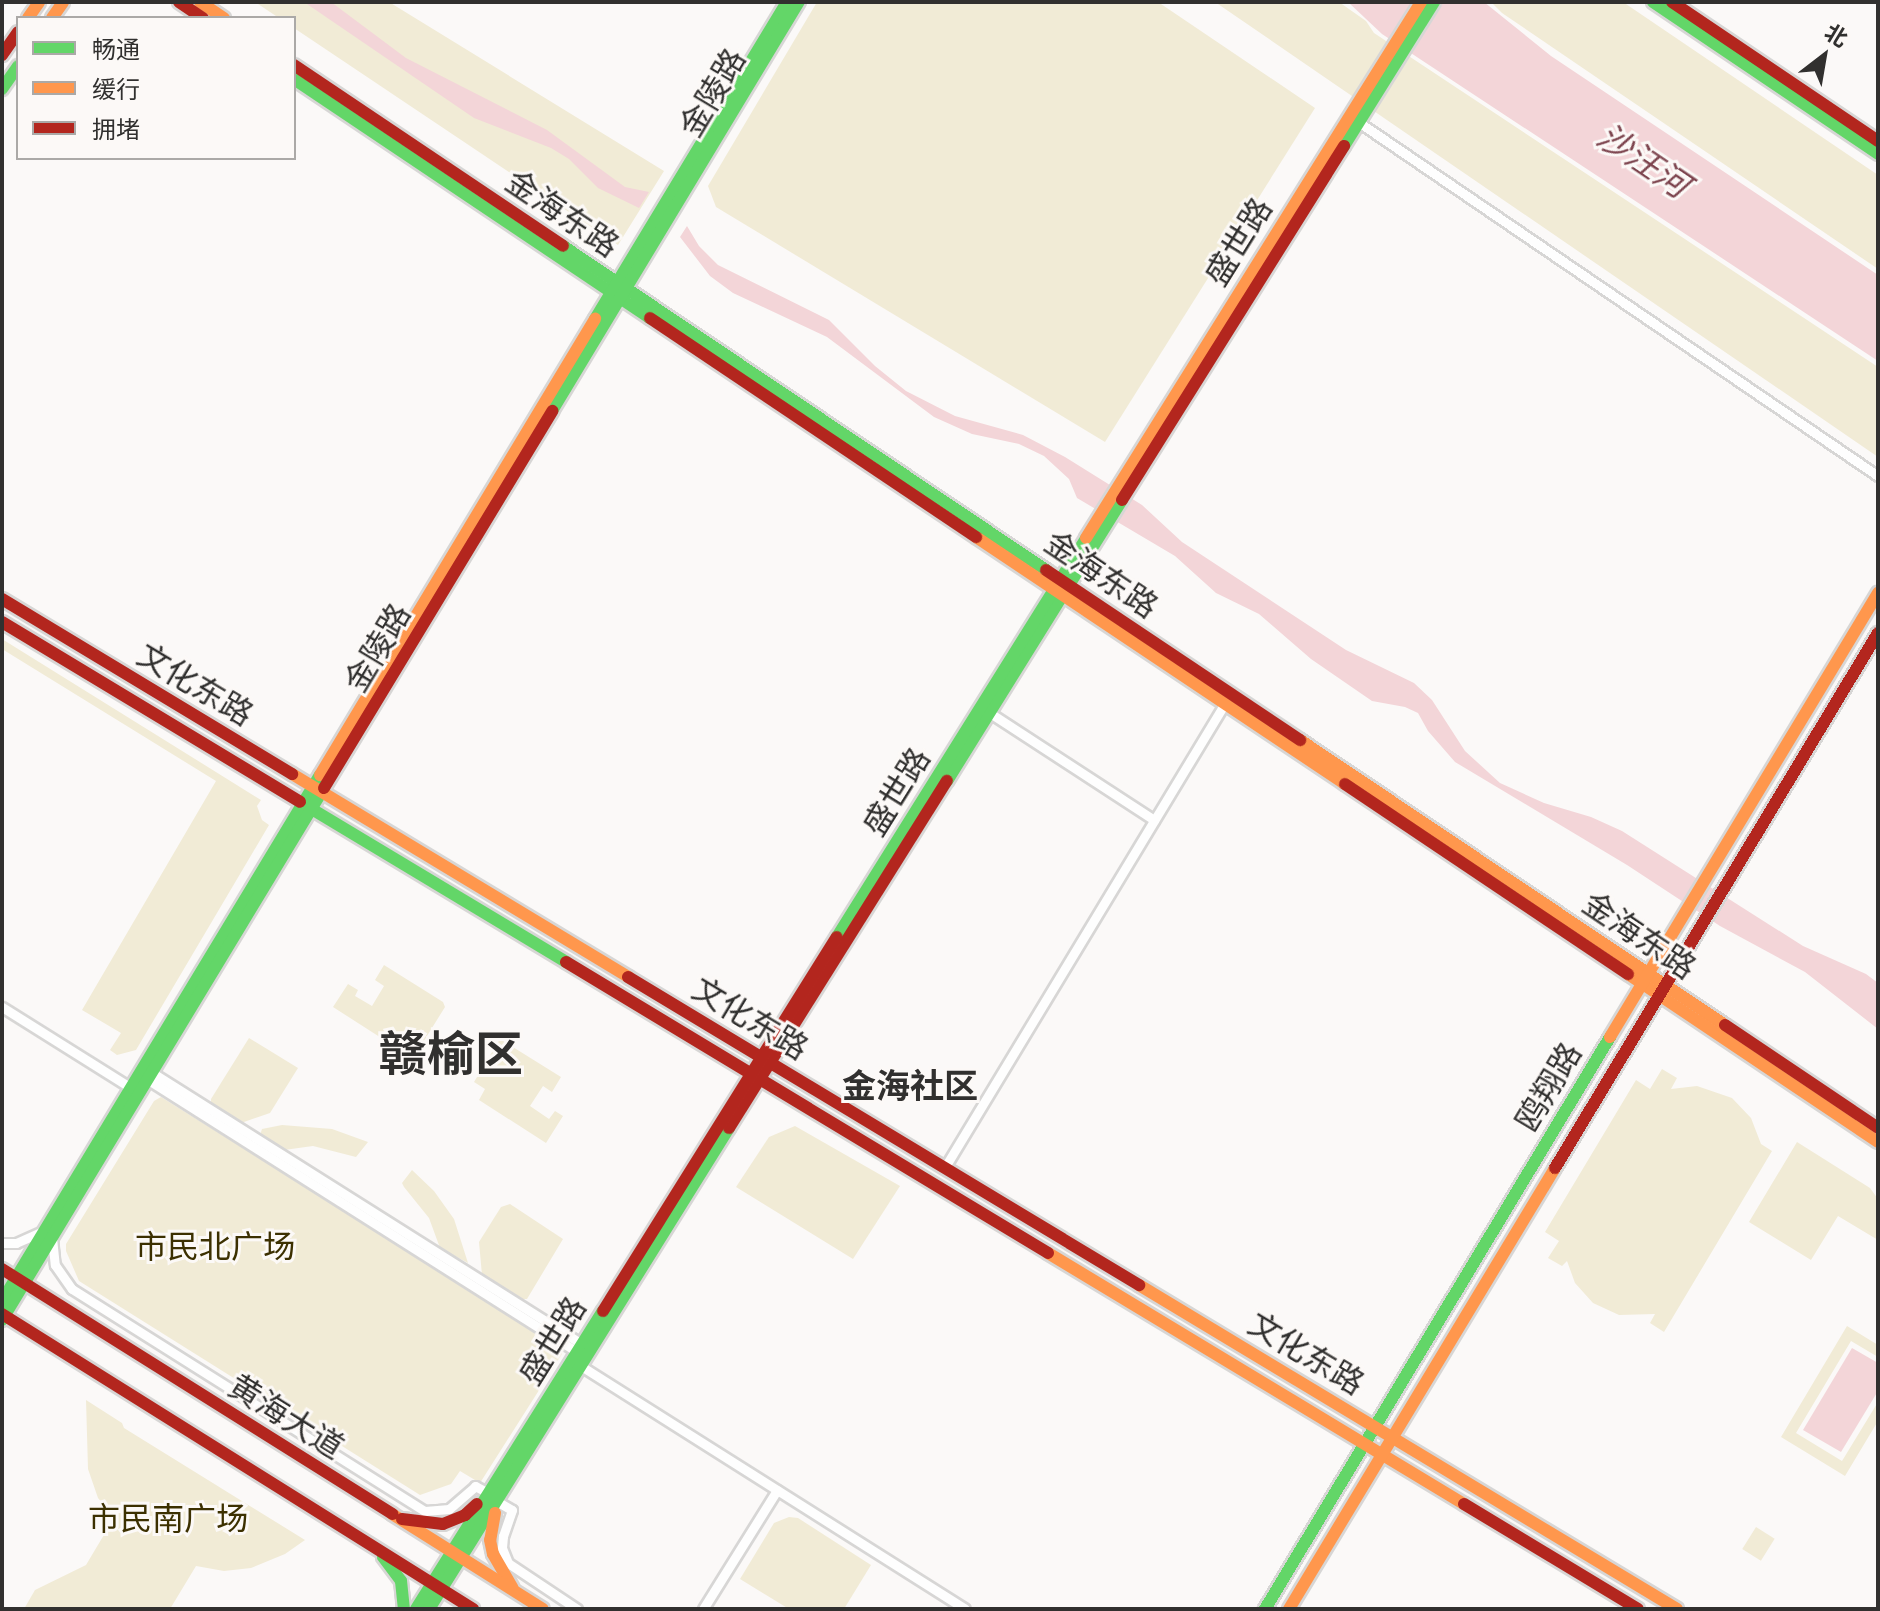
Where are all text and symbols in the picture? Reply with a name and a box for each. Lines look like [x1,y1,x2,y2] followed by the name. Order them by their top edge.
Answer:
[16,16,296,160] legend
[1784,16,1864,96] north arrow
[1819,16,1854,55] text: 北
[92,32,140,67] text: 畅通
[672,42,754,144] street label: 金陵路
[92,72,140,107] text: 缓行
[92,112,140,147] text: 拥堵
[1589,116,1697,206] water label: 沙汪河
[498,162,626,266] street label: 金海东路
[1197,191,1281,293] street label: 盛世路
[1037,523,1165,627] street label: 金海东路
[337,597,419,699] street label: 金陵路
[130,636,260,734] street label: 文化东路
[855,741,939,843] street label: 盛世路
[1575,884,1703,988] street label: 金海东路
[685,970,815,1068] street label: 文化东路
[379,1026,523,1084] district label: 赣榆区
[1508,1036,1590,1138] street label: 鸥翔路
[842,1067,978,1107] district label: 金海社区
[135,1228,295,1266] park label: 市民北广场
[511,1290,595,1392] street label: 盛世路
[1241,1305,1371,1403] street label: 文化东路
[222,1367,350,1467] street label: 黄海大道
[88,1500,248,1538] park label: 市民南广场

